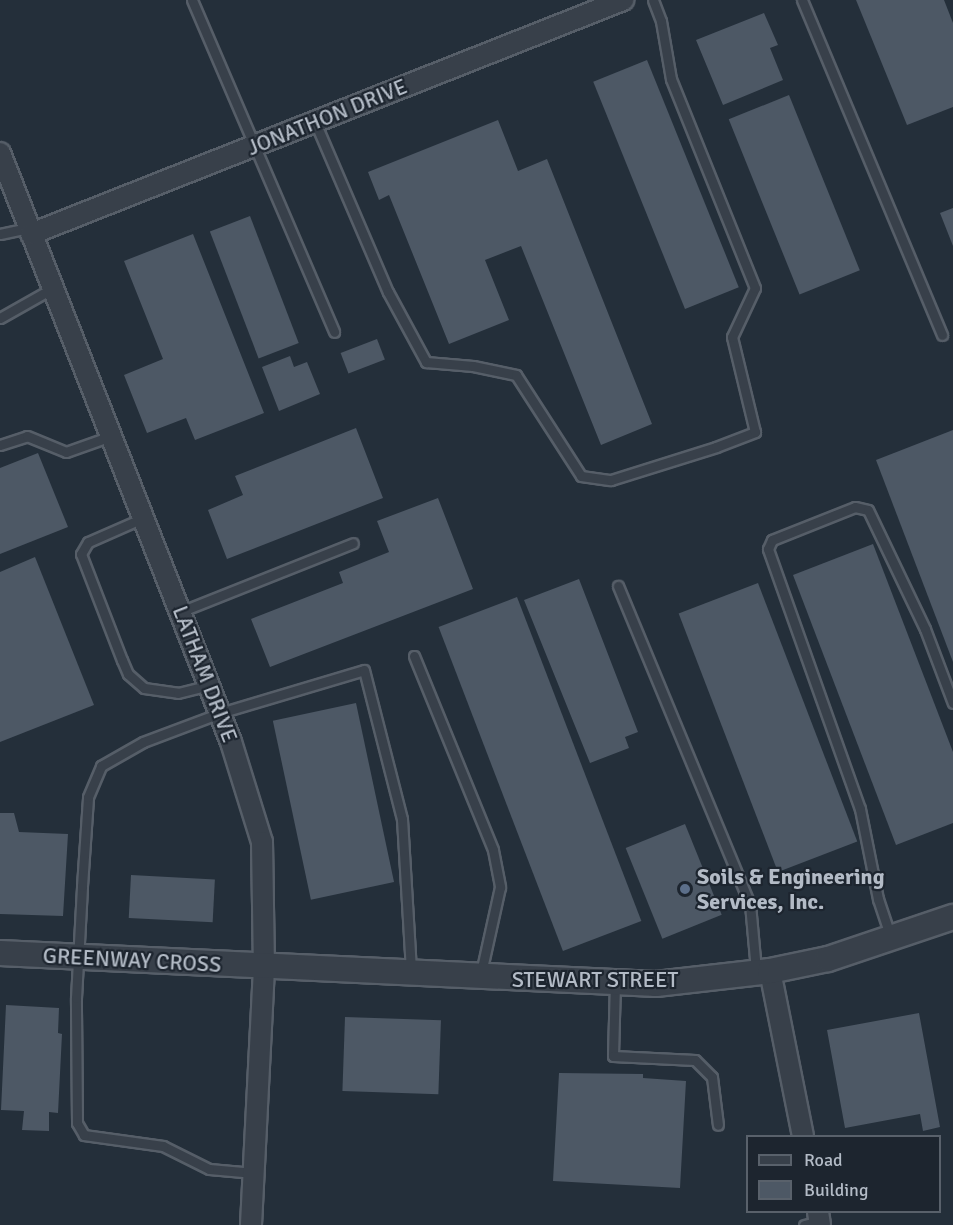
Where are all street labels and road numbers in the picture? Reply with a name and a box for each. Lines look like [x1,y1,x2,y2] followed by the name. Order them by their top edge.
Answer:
[243,73,411,161] street label: JONATHON DRIVE
[167,602,243,746] street label: LATHAM DRIVE
[42,942,222,978] street label: GREENWAY CROSS
[512,967,678,993] street label: STEWART STREET

